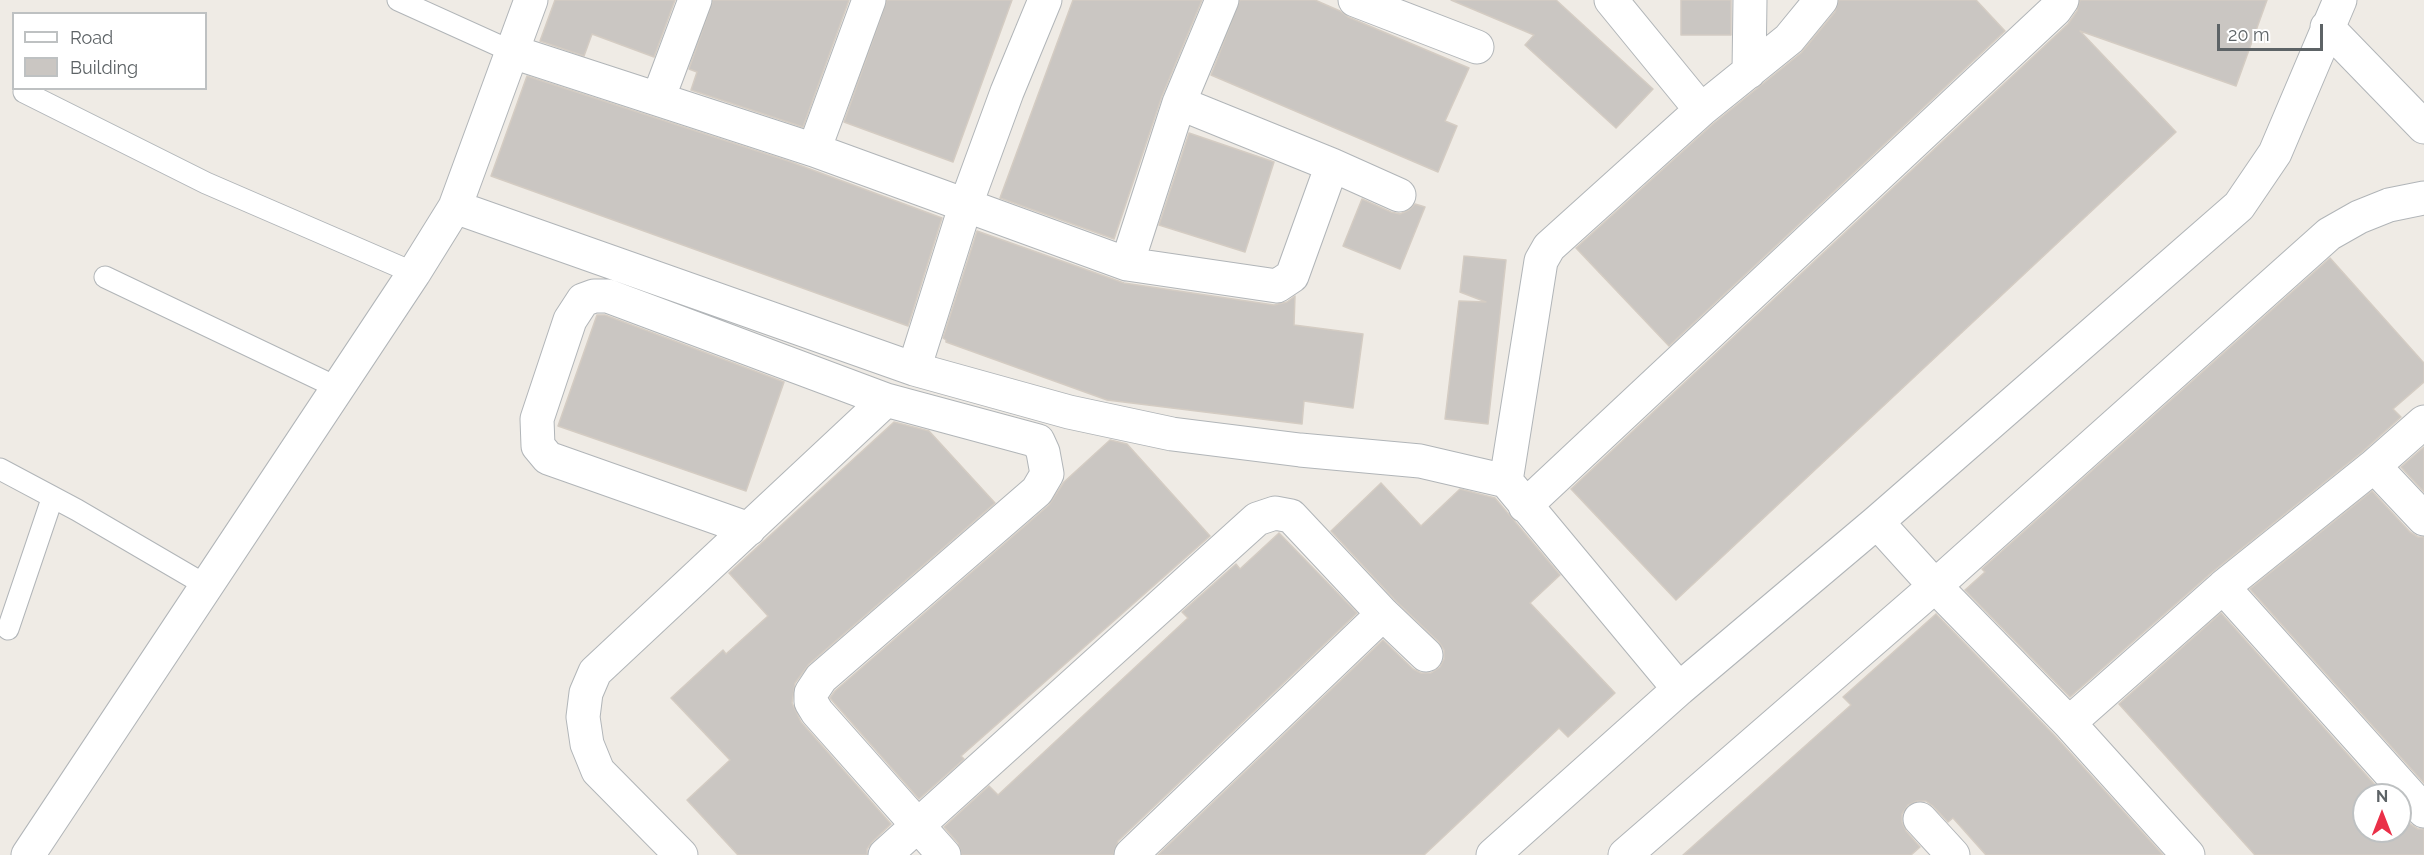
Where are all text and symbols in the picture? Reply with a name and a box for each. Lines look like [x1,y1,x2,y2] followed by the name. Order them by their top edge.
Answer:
[12,12,207,90] legend
[2220,12,2326,50] scale bar
[2228,24,2270,45] text: 20 m
[70,27,113,48] text: Road
[70,57,138,78] text: Building
[2352,783,2412,843] north arrow
[2376,787,2388,806] text: N

